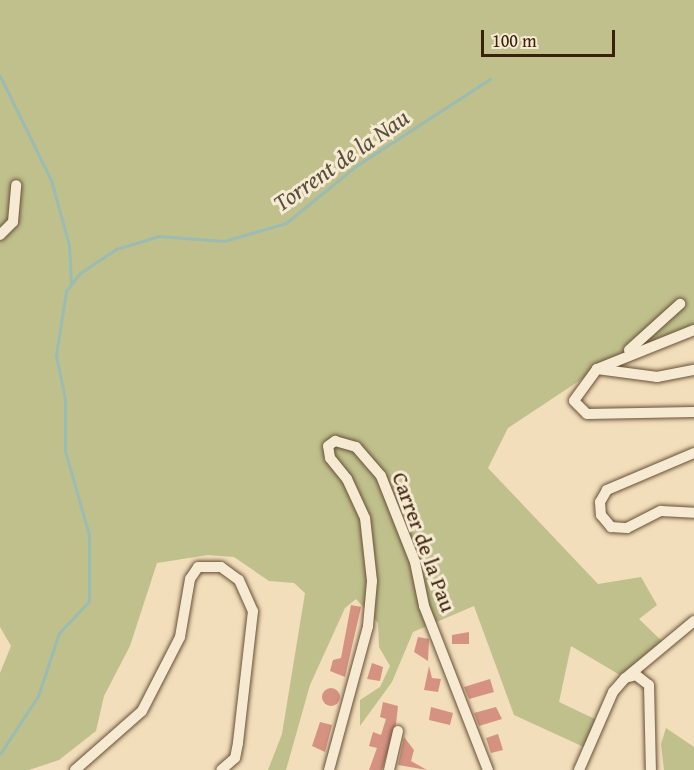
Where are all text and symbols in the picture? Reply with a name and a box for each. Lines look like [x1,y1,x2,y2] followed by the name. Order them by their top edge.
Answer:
[484,18,618,56] scale bar
[492,27,537,54] text: 100 m
[267,102,415,218] water label: Torrent de la Nau
[386,468,462,616] street label: Carrer de la Pau

